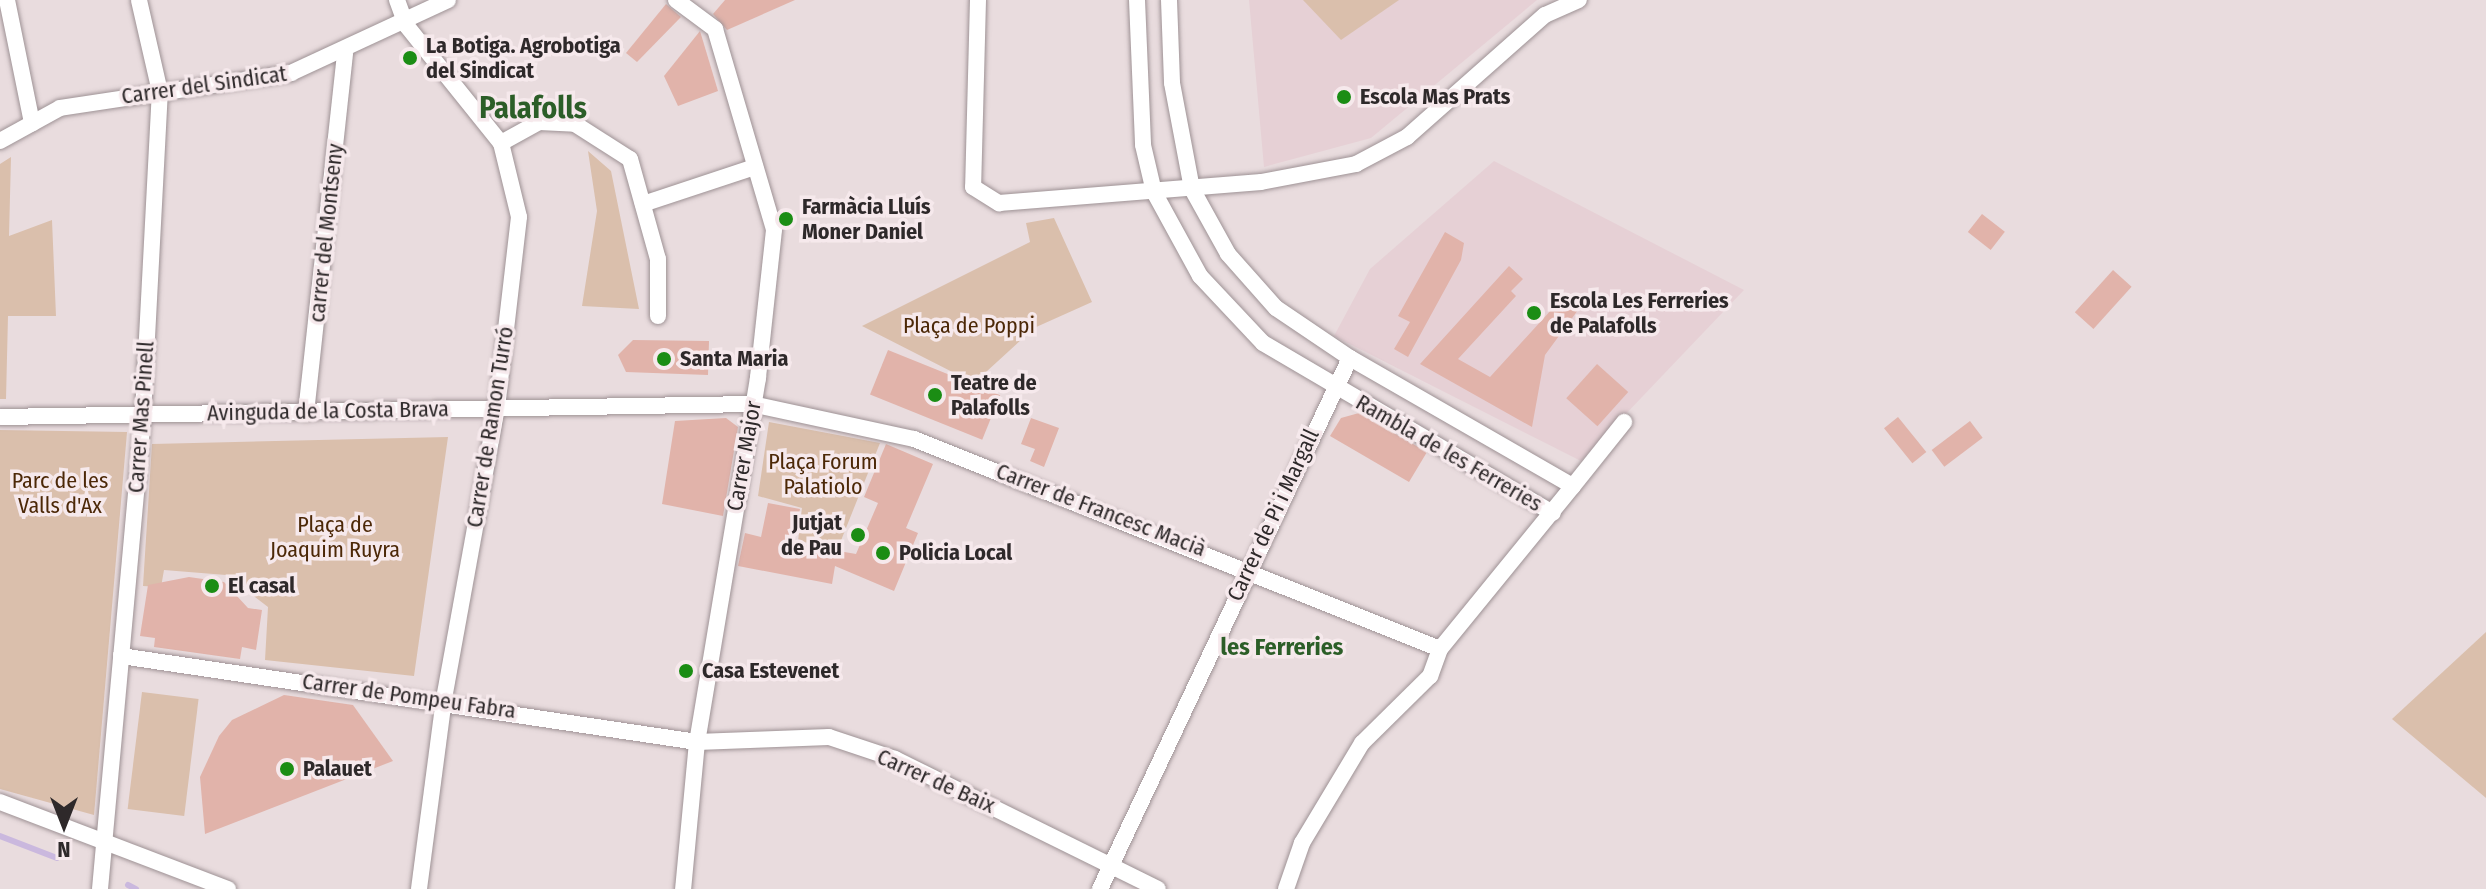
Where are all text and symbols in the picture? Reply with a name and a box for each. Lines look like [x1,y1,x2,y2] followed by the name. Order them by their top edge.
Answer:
[426,32,621,84] place label: La Botiga. Agrobotiga del Sindicat
[401,49,419,67] marker: La Botiga. Agrobotiga del Sindicat
[120,60,288,110] street label: Carrer del Sindicat
[1360,84,1510,110] place label: Escola Mas Prats
[1335,88,1353,106] marker: Escola Mas Prats
[479,90,587,126] district label: Palafolls
[303,142,349,324] street label: carrer del Montseny
[802,193,931,244] place label: Farmàcia Lluís Moner Daniel
[777,210,795,228] marker: Farmàcia Lluís Moner Daniel
[1550,287,1729,338] place label: Escola Les Ferreries de Palafolls
[1525,304,1543,322] marker: Escola Les Ferreries de Palafolls
[903,313,1035,339] park label: Plaça de Poppi
[461,325,519,529] street label: Carrer de Ramon Turró
[123,340,159,494] street label: Carrer Mas Pinell
[680,346,788,372] place label: Santa Maria
[655,350,673,368] marker: Santa Maria
[951,369,1037,420] place label: Teatre de Palafolls
[926,386,944,404] marker: Teatre de Palafolls
[1351,389,1547,517] street label: Rambla de les Ferreries
[207,396,449,426] street label: Avinguda de la Costa Brava
[721,399,767,513] street label: Carrer Major
[1222,425,1324,605] street label: Carrer de Pi i Margall
[768,448,878,500] park label: Plaça Forum Palatiolo
[993,458,1209,562] street label: Carrer de Francesc Macià
[12,467,108,518] park label: Parc de les Valls d'Ax
[781,509,842,560] place label: Jutjat de Pau
[270,511,400,562] park label: Plaça de Joaquim Ruyra
[849,526,867,544] marker: Jutjat de Pau
[899,540,1012,566] place label: Policia Local
[874,544,892,562] marker: Policia Local
[228,573,295,599] place label: El casal
[203,577,221,595] marker: El casal
[1221,634,1343,662] district label: les Ferreries
[702,658,839,684] place label: Casa Estevenet
[677,662,695,680] marker: Casa Estevenet
[301,668,517,724] street label: Carrer de Pompeu Fabra
[873,743,999,819] street label: Carrer de Baix
[303,756,372,782] place label: Palauet
[278,760,296,778] marker: Palauet
[24,785,104,865] north arrow
[57,836,71,863] text: N

